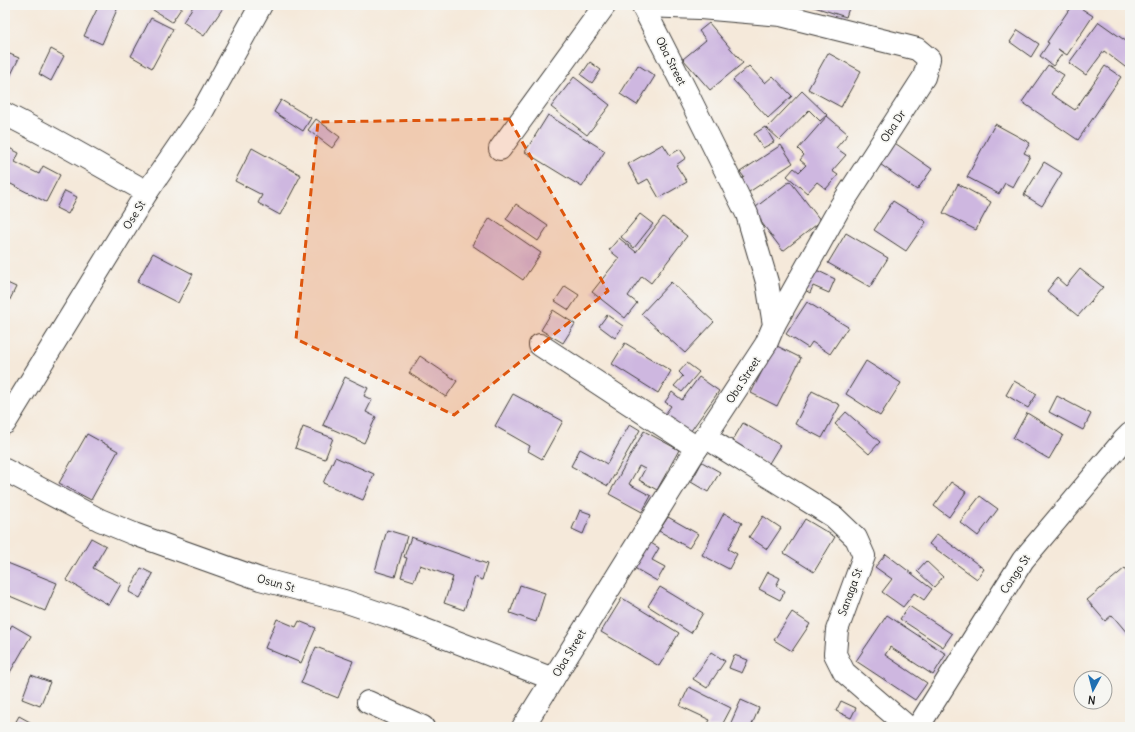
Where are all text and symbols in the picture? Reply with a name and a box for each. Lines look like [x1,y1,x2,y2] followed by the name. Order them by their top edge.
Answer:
[653,34,689,88] street label: Oba Street
[877,107,909,145] street label: Oba Dr
[120,198,148,232] street label: Ose St
[723,354,763,406] street label: Oba Street
[997,552,1033,596] street label: Congo St
[835,566,865,618] street label: Sanaga St
[256,571,297,595] street label: Osun St
[549,626,589,679] street label: Oba Street
[1073,670,1113,710] north arrow
[1087,693,1096,707] text: N

